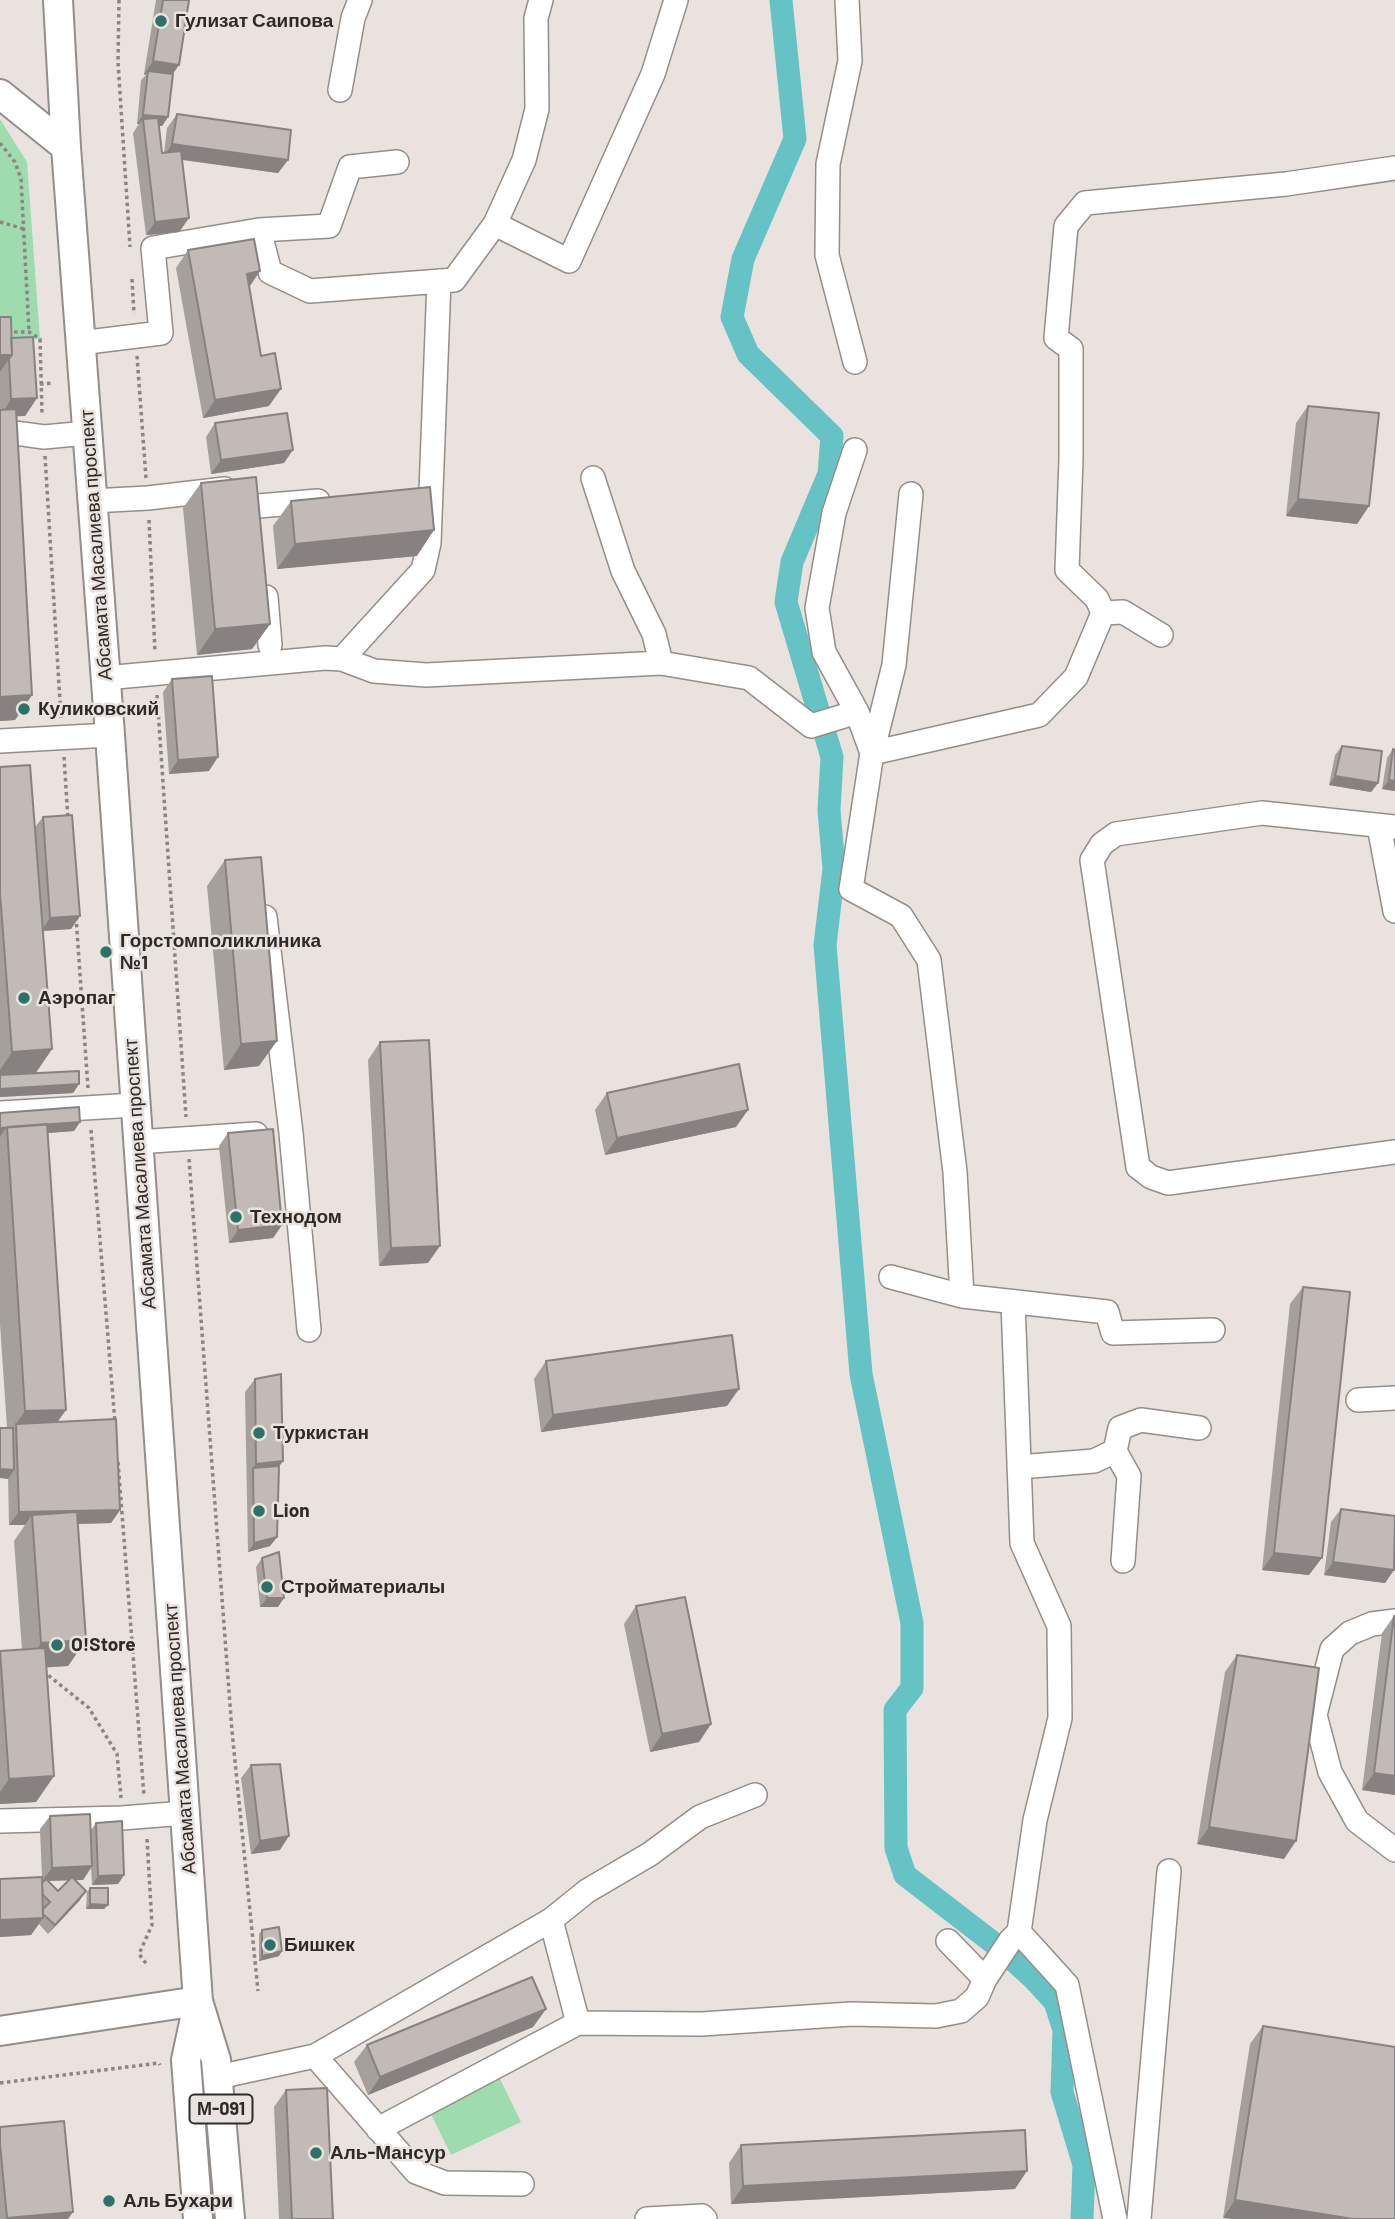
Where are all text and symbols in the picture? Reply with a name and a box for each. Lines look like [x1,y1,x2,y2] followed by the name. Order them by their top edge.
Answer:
[175,10,333,32] place label: Гулизат Саипова
[153,13,169,29] marker: Гулизат Саипова
[75,409,117,681] street label: Абсамата Масалиева проспект
[38,698,159,720] place label: Куликовский
[16,701,32,717] marker: Куликовский
[120,930,321,974] place label: Горстомполиклиника №1
[98,944,114,960] marker: Горстомполиклиника №1
[38,987,116,1009] place label: Аэропаг
[16,990,32,1006] marker: Аэропаг
[119,1038,161,1310] street label: Абсамата Масалиева проспект
[250,1206,342,1228] place label: Технодом
[228,1209,244,1225] marker: Технодом
[273,1422,369,1444] place label: Туркистан
[251,1425,267,1441] marker: Туркистан
[273,1500,310,1522] place label: Lion
[251,1503,267,1519] marker: Lion
[281,1576,445,1598] place label: Стройматериалы
[259,1579,275,1595] marker: Стройматериалы
[159,1603,201,1875] street label: Абсамата Масалиева проспект
[71,1634,136,1656] place label: O!Store
[49,1637,65,1653] marker: O!Store
[284,1934,355,1956] place label: Бишкек
[262,1937,278,1953] marker: Бишкек
[190,2094,252,2124] road number: М-091
[330,2142,446,2164] place label: Аль-Мансур
[308,2145,324,2161] marker: Аль-Мансур
[123,2190,233,2212] place label: Аль Бухари
[101,2193,117,2209] marker: Аль Бухари

